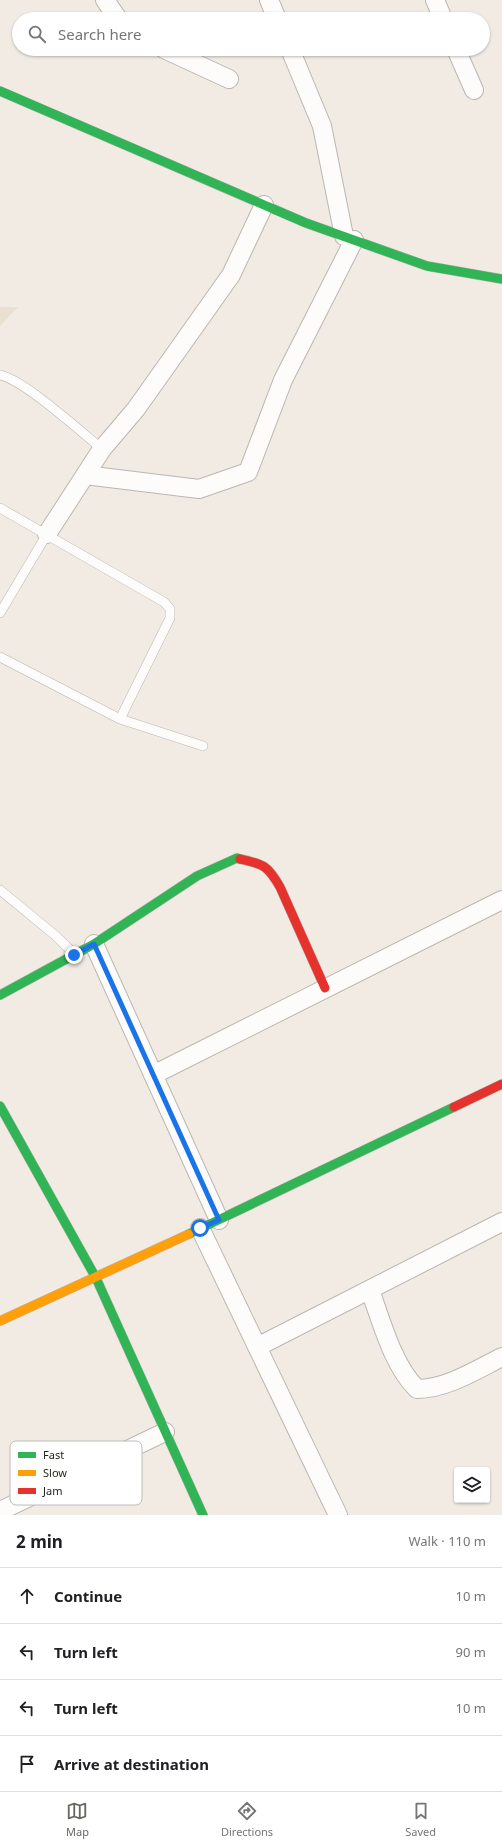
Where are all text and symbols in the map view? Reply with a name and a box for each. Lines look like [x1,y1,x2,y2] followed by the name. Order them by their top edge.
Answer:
[12,12,490,56] search box
[26,23,48,45] icon: search
[58,24,141,44] text: Search here
[65,946,83,964] route end
[191,1219,209,1237] route start
[10,1441,142,1505] legend
[43,1447,64,1462] text: Fast
[43,1465,67,1480] text: Slow
[454,1467,490,1503] map controls
[454,1467,490,1503] button: layers
[42,1483,62,1498] text: Jam
[16,1530,63,1553] text: 2 min
[408,1532,486,1550] text: Walk · 110 m
[16,1585,38,1607] icon: ahead
[54,1586,122,1606] text: Continue
[456,1587,486,1605] text: 10 m
[16,1641,38,1663] icon: left
[54,1642,118,1662] text: Turn left
[456,1643,486,1661] text: 90 m
[16,1697,38,1719] icon: left
[54,1698,118,1718] text: Turn left
[456,1699,486,1717] text: 10 m
[16,1753,38,1775] icon: arrive
[54,1754,209,1774] text: Arrive at destination
[66,1800,89,1839] tab: Map
[221,1800,273,1839] tab: Directions
[405,1800,436,1839] tab: Saved

